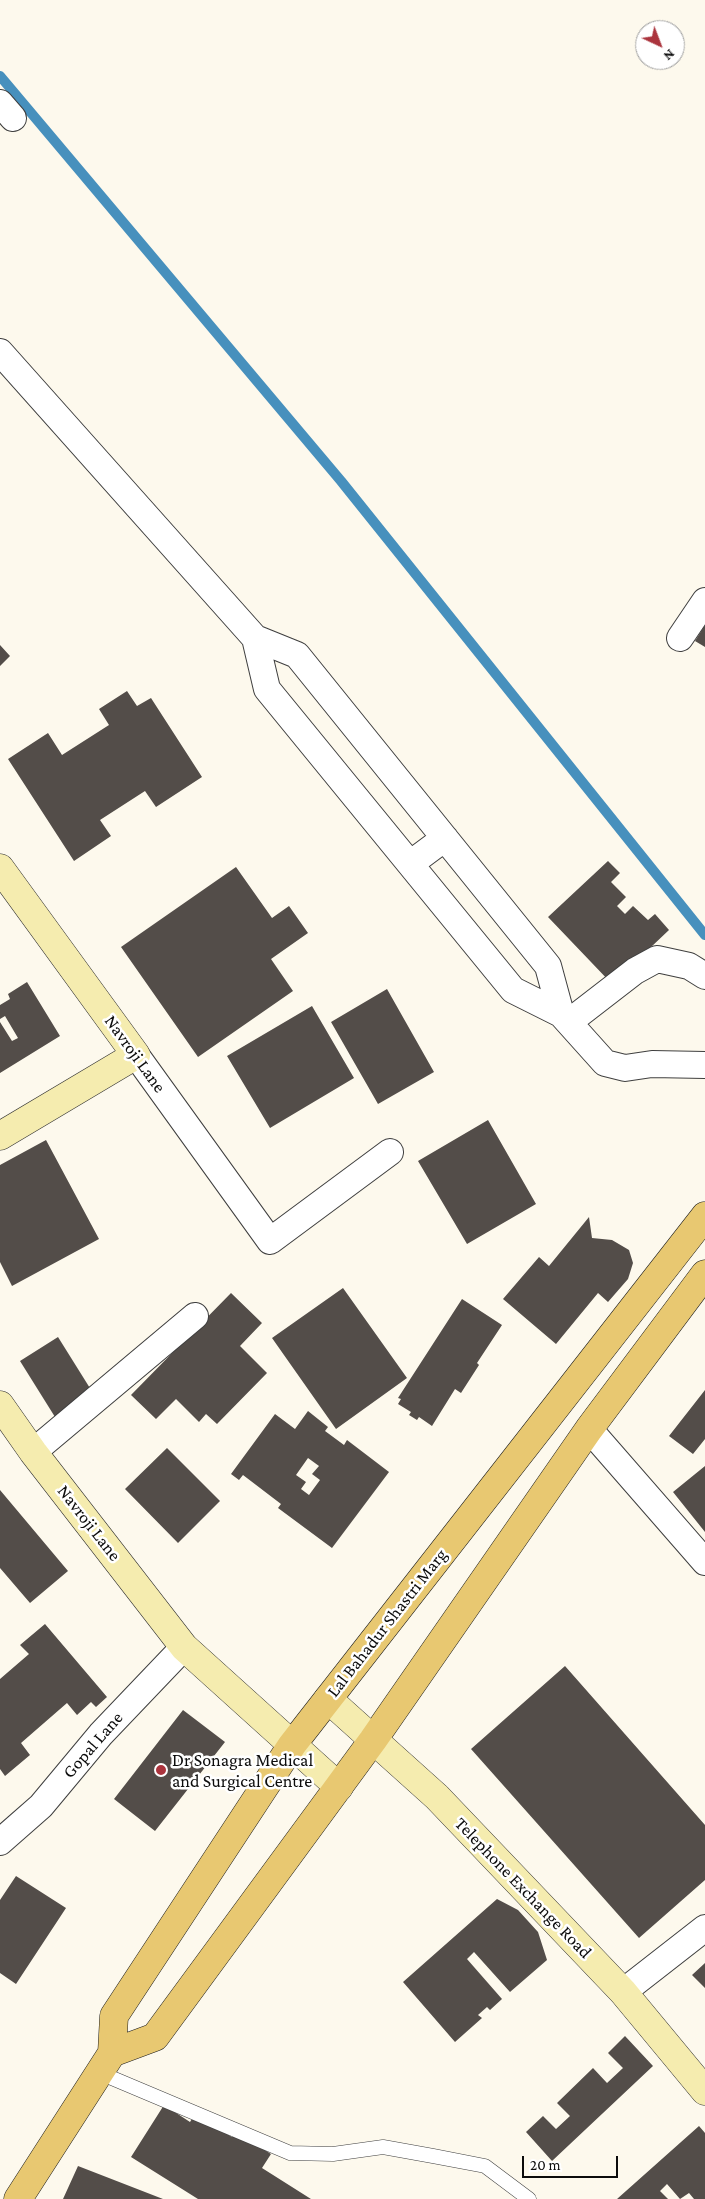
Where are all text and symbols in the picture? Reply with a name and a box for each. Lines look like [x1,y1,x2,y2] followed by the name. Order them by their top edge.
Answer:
[635,20,685,70] north arrow
[661,46,679,64] text: N
[100,1011,170,1097] street label: Navroji Lane
[53,1481,125,1565] street label: Navroji Lane
[322,1544,452,1702] street label: Lal Bahadur Shastri Marg
[58,1707,128,1783] street label: Gopal Lane
[172,1749,313,1792] place label: Dr Sonagra Medical and Surgical Centre
[154,1763,168,1777] marker: Dr Sonagra Medical and Surgical Centre
[450,1813,596,1963] street label: Telephone Exchange Road
[525,2146,621,2178] scale bar
[530,2157,561,2173] text: 20 m

